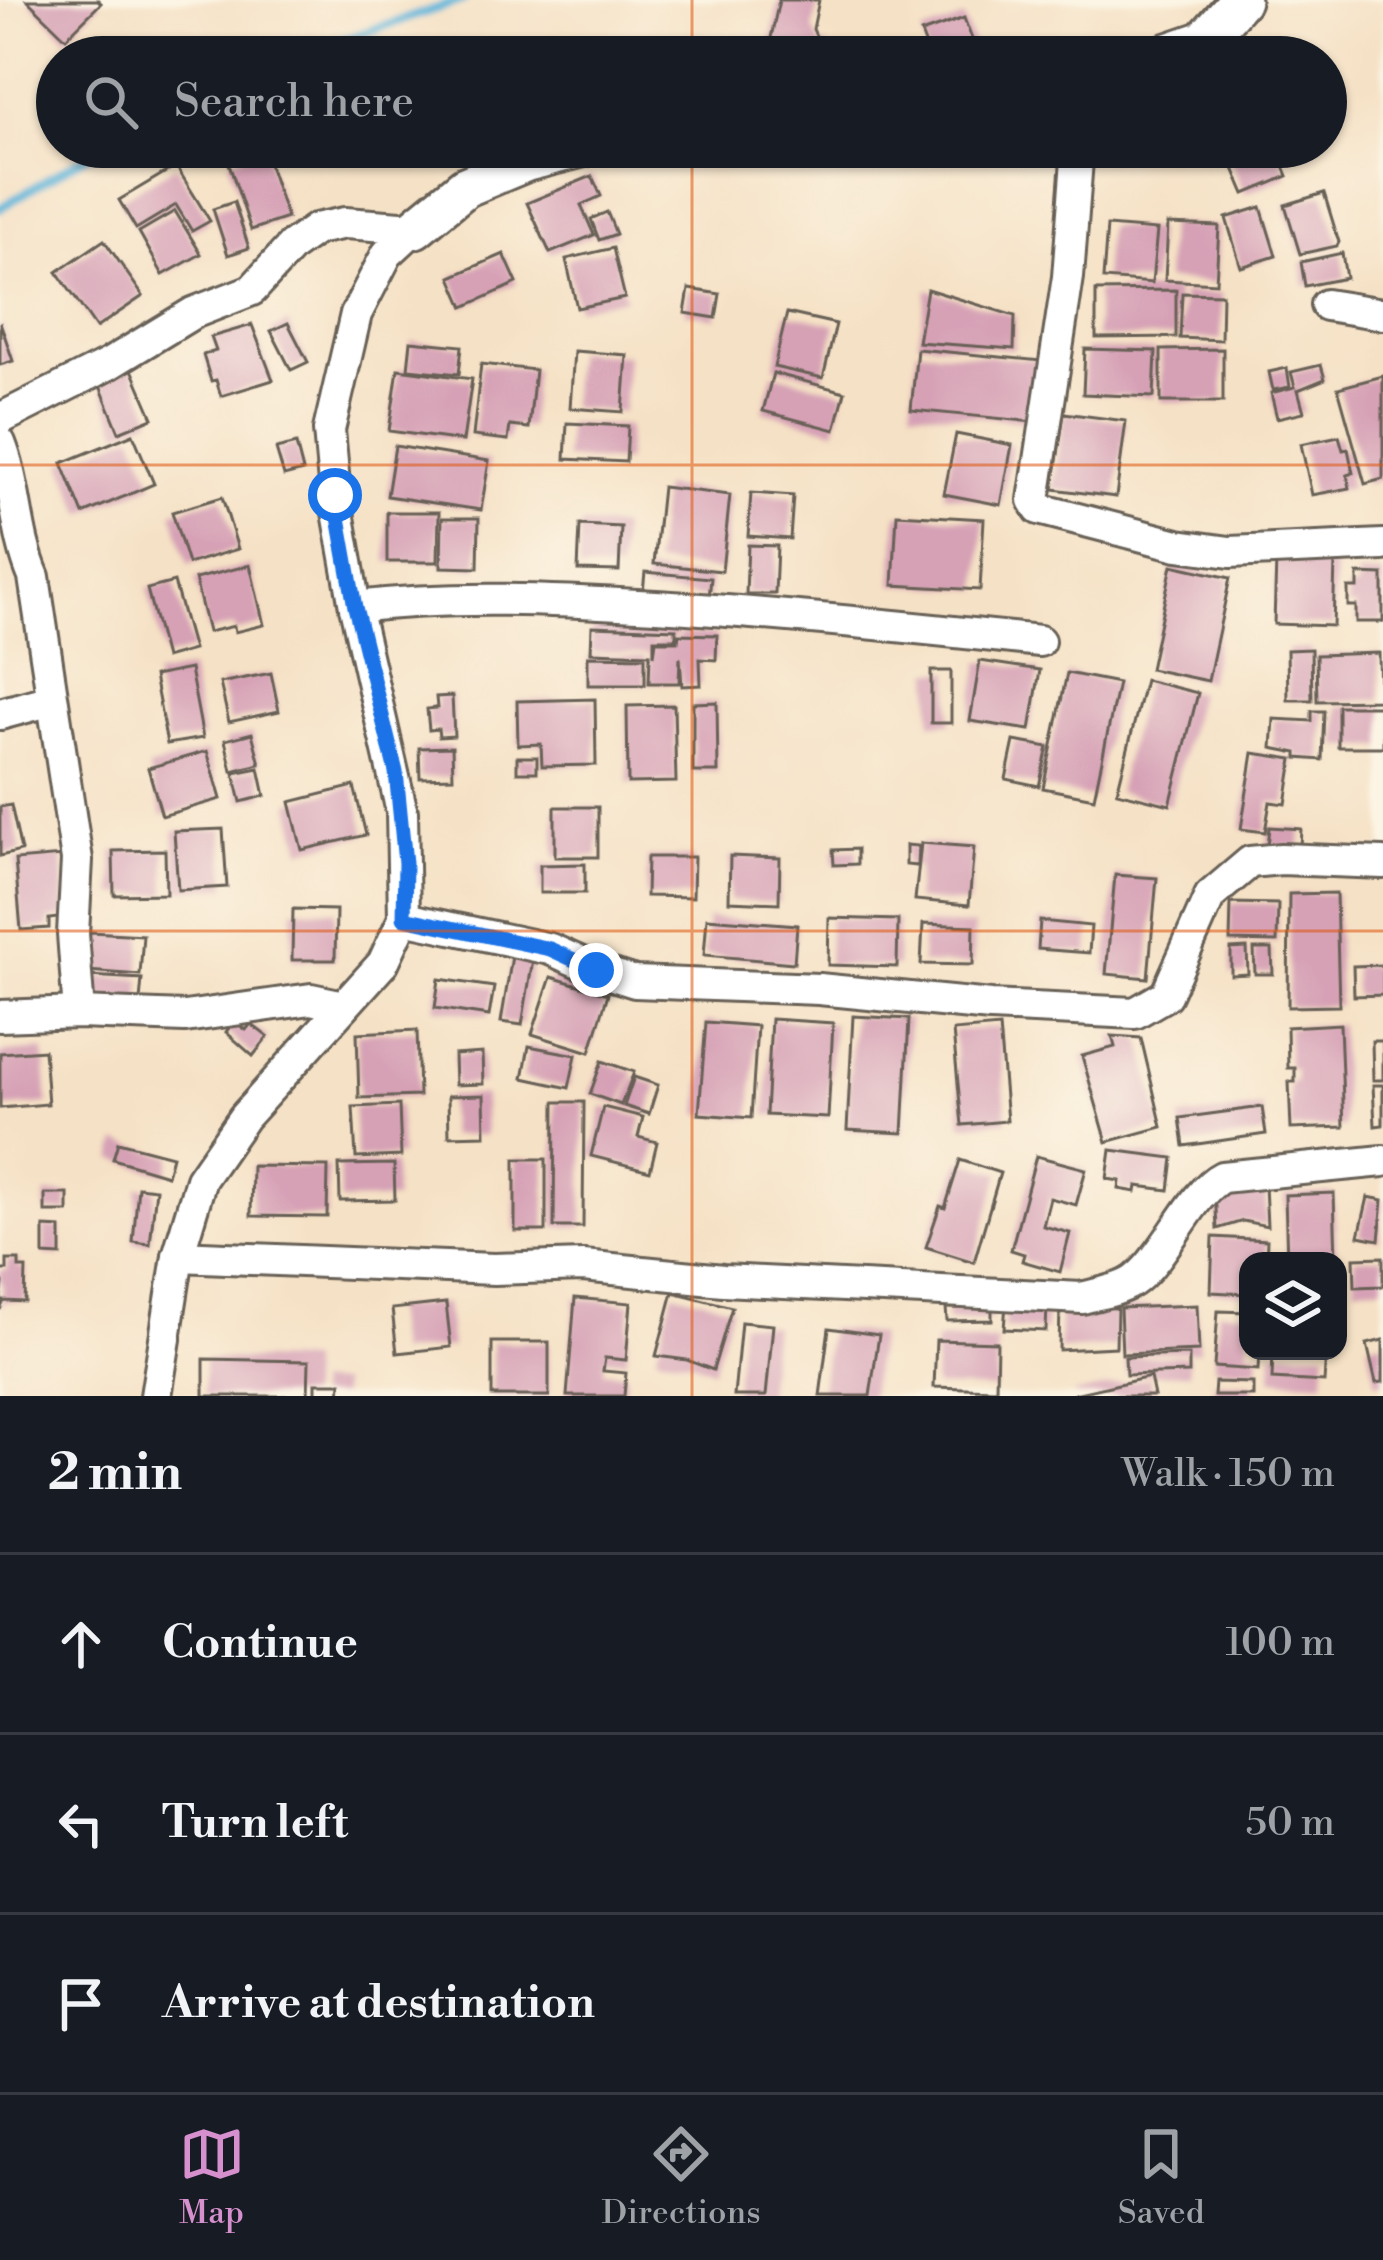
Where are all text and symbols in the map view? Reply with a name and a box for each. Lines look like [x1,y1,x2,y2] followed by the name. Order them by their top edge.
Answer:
[36,36,1347,168] search box
[78,69,144,135] icon: search
[174,74,414,131] text: Search here
[308,468,362,522] route start
[569,943,623,997] route end
[1239,1252,1347,1360] map controls
[1239,1252,1347,1360] button: layers
[48,1442,182,1506] text: 2 min
[1122,1450,1335,1499] text: Walk · 150 m
[48,1611,114,1677] icon: ahead
[162,1615,358,1672] text: Continue
[1226,1619,1335,1668] text: 100 m
[48,1791,114,1857] icon: left
[162,1795,348,1852] text: Turn left
[1245,1799,1335,1848] text: 50 m
[48,1971,114,2037] icon: arrive
[162,1975,595,2032] text: Arrive at destination
[179,2121,245,2234] tab: Map
[602,2121,761,2234] tab: Directions
[1118,2121,1204,2234] tab: Saved

